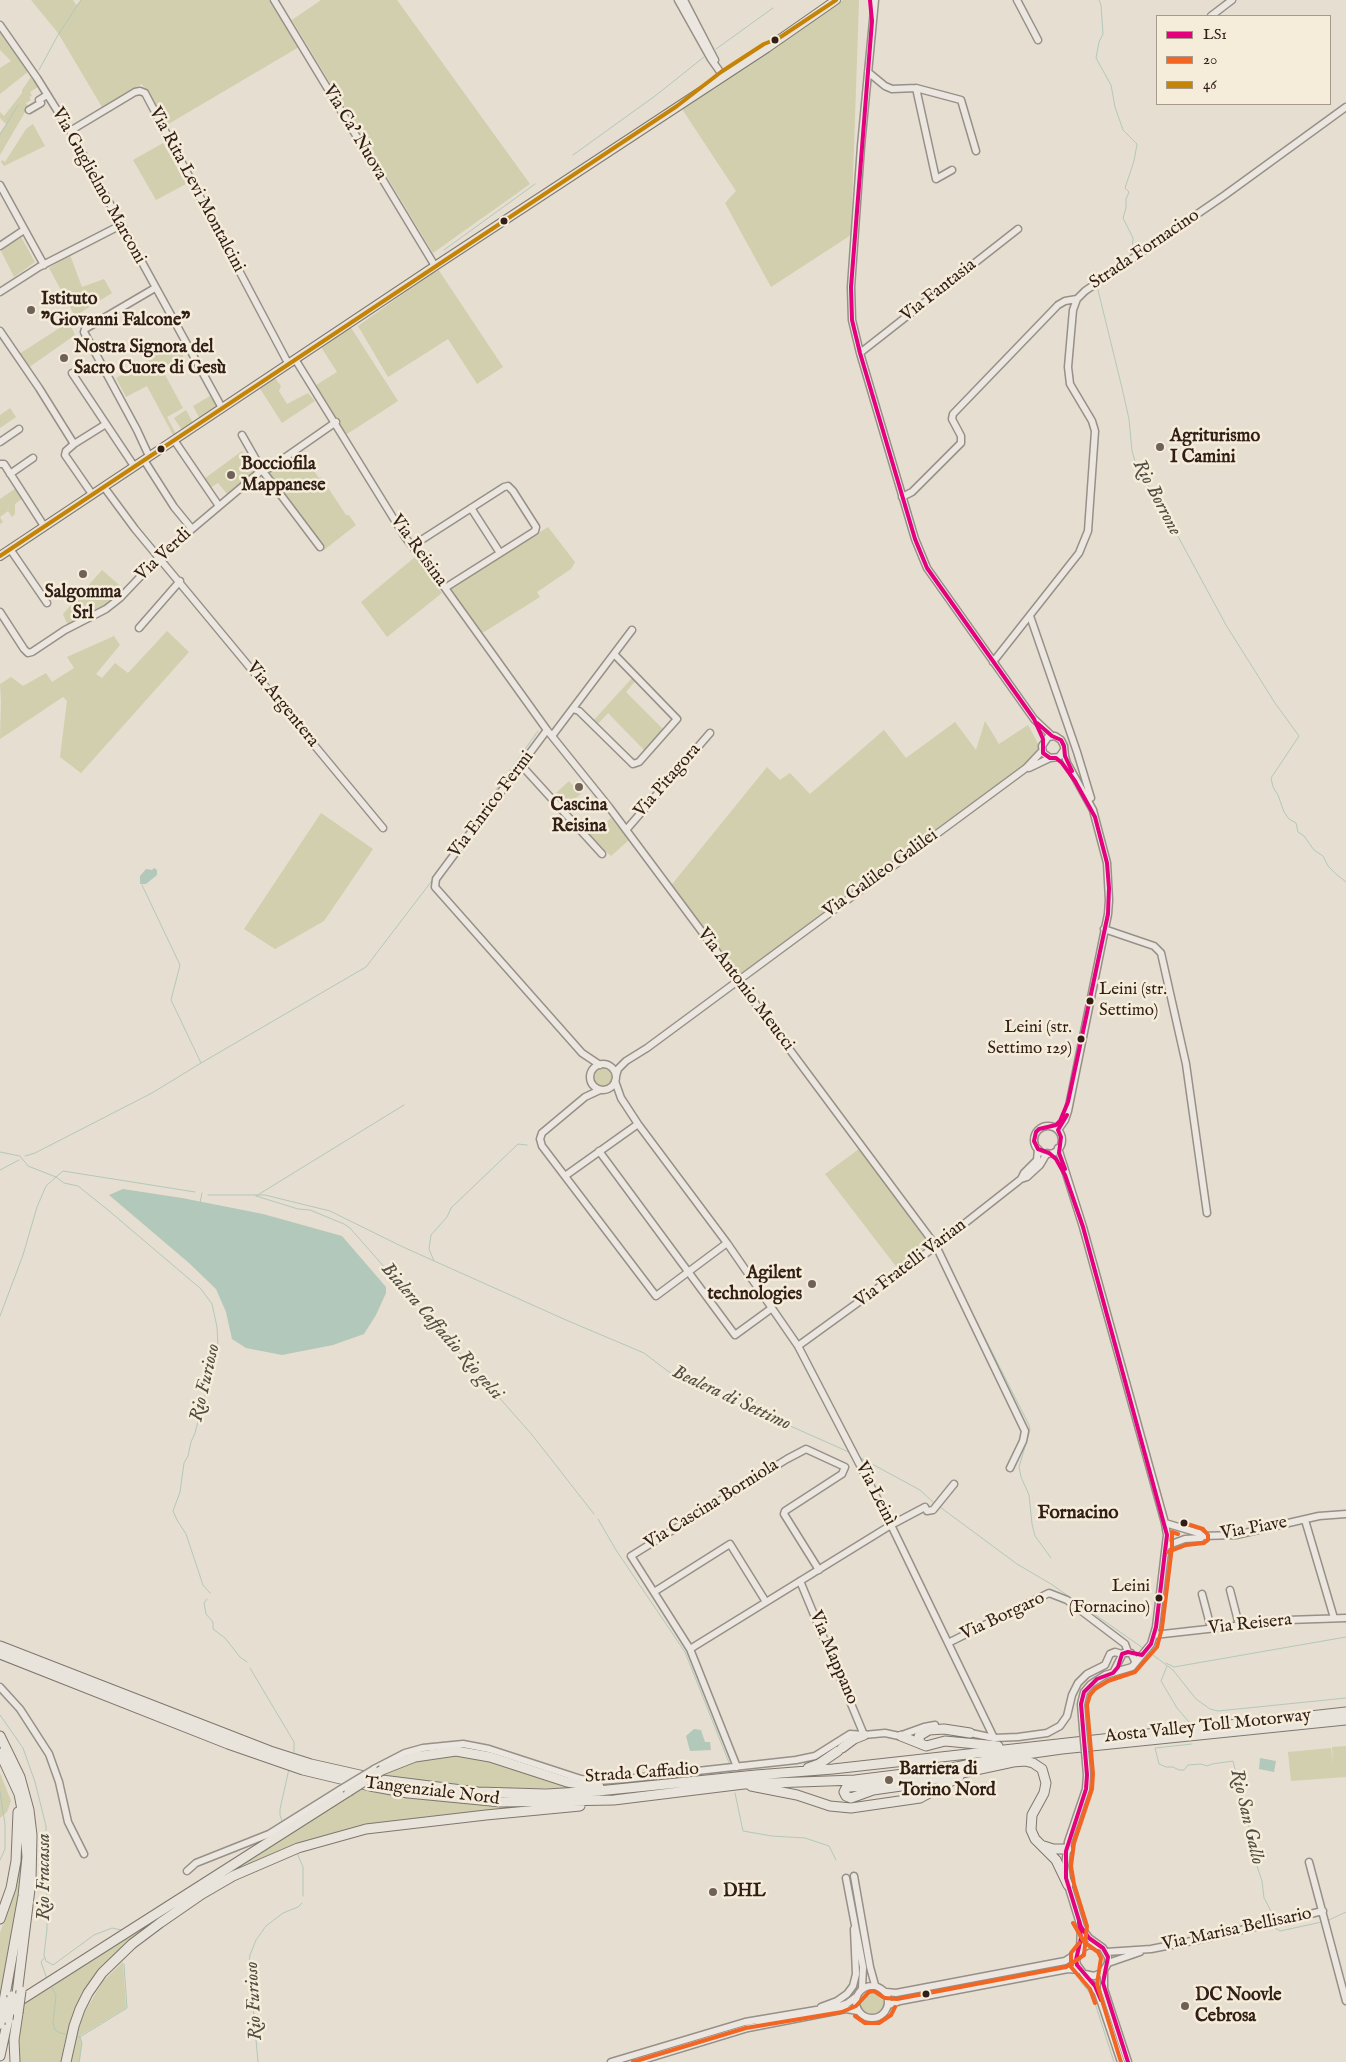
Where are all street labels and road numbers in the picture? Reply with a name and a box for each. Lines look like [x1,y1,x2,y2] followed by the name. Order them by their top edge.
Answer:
[317,81,391,185] street label: Via Ca' Nuova
[46,104,150,268] street label: Via Guglielmo Marconi
[143,104,249,276] street label: Via Rita Levi Montalcini
[1086,205,1204,295] street label: Strada Fornacino
[897,255,981,327] street label: Via Fantasia
[385,511,451,591] street label: Via Reisina
[132,524,196,586] street label: Via Verdi
[241,658,323,752] street label: Via Argentera
[630,740,706,822] street label: Via Pitagora
[445,747,539,863] street label: Via Enrico Fermi
[819,825,943,923] street label: Via Galileo Galilei
[692,924,798,1056] street label: Via Antonio Meucci
[851,1215,971,1313] street label: Via Fratelli Varian
[641,1455,783,1555] street label: Via Cascina Borniola
[850,1458,900,1530] street label: Via Leinì
[1219,1513,1289,1545] street label: Via Piave
[958,1588,1048,1646] street label: Via Borgaro
[804,1608,862,1708] street label: Via Mappano
[1207,1610,1293,1640] street label: Via Reisera
[1104,1705,1312,1749] street label: Aosta Valley Toll Motorway
[584,1759,700,1789] street label: Strada Caffadio
[363,1773,501,1811] street label: Tangenziale Nord
[1160,1904,1314,1956] street label: Via Marisa Bellisario

